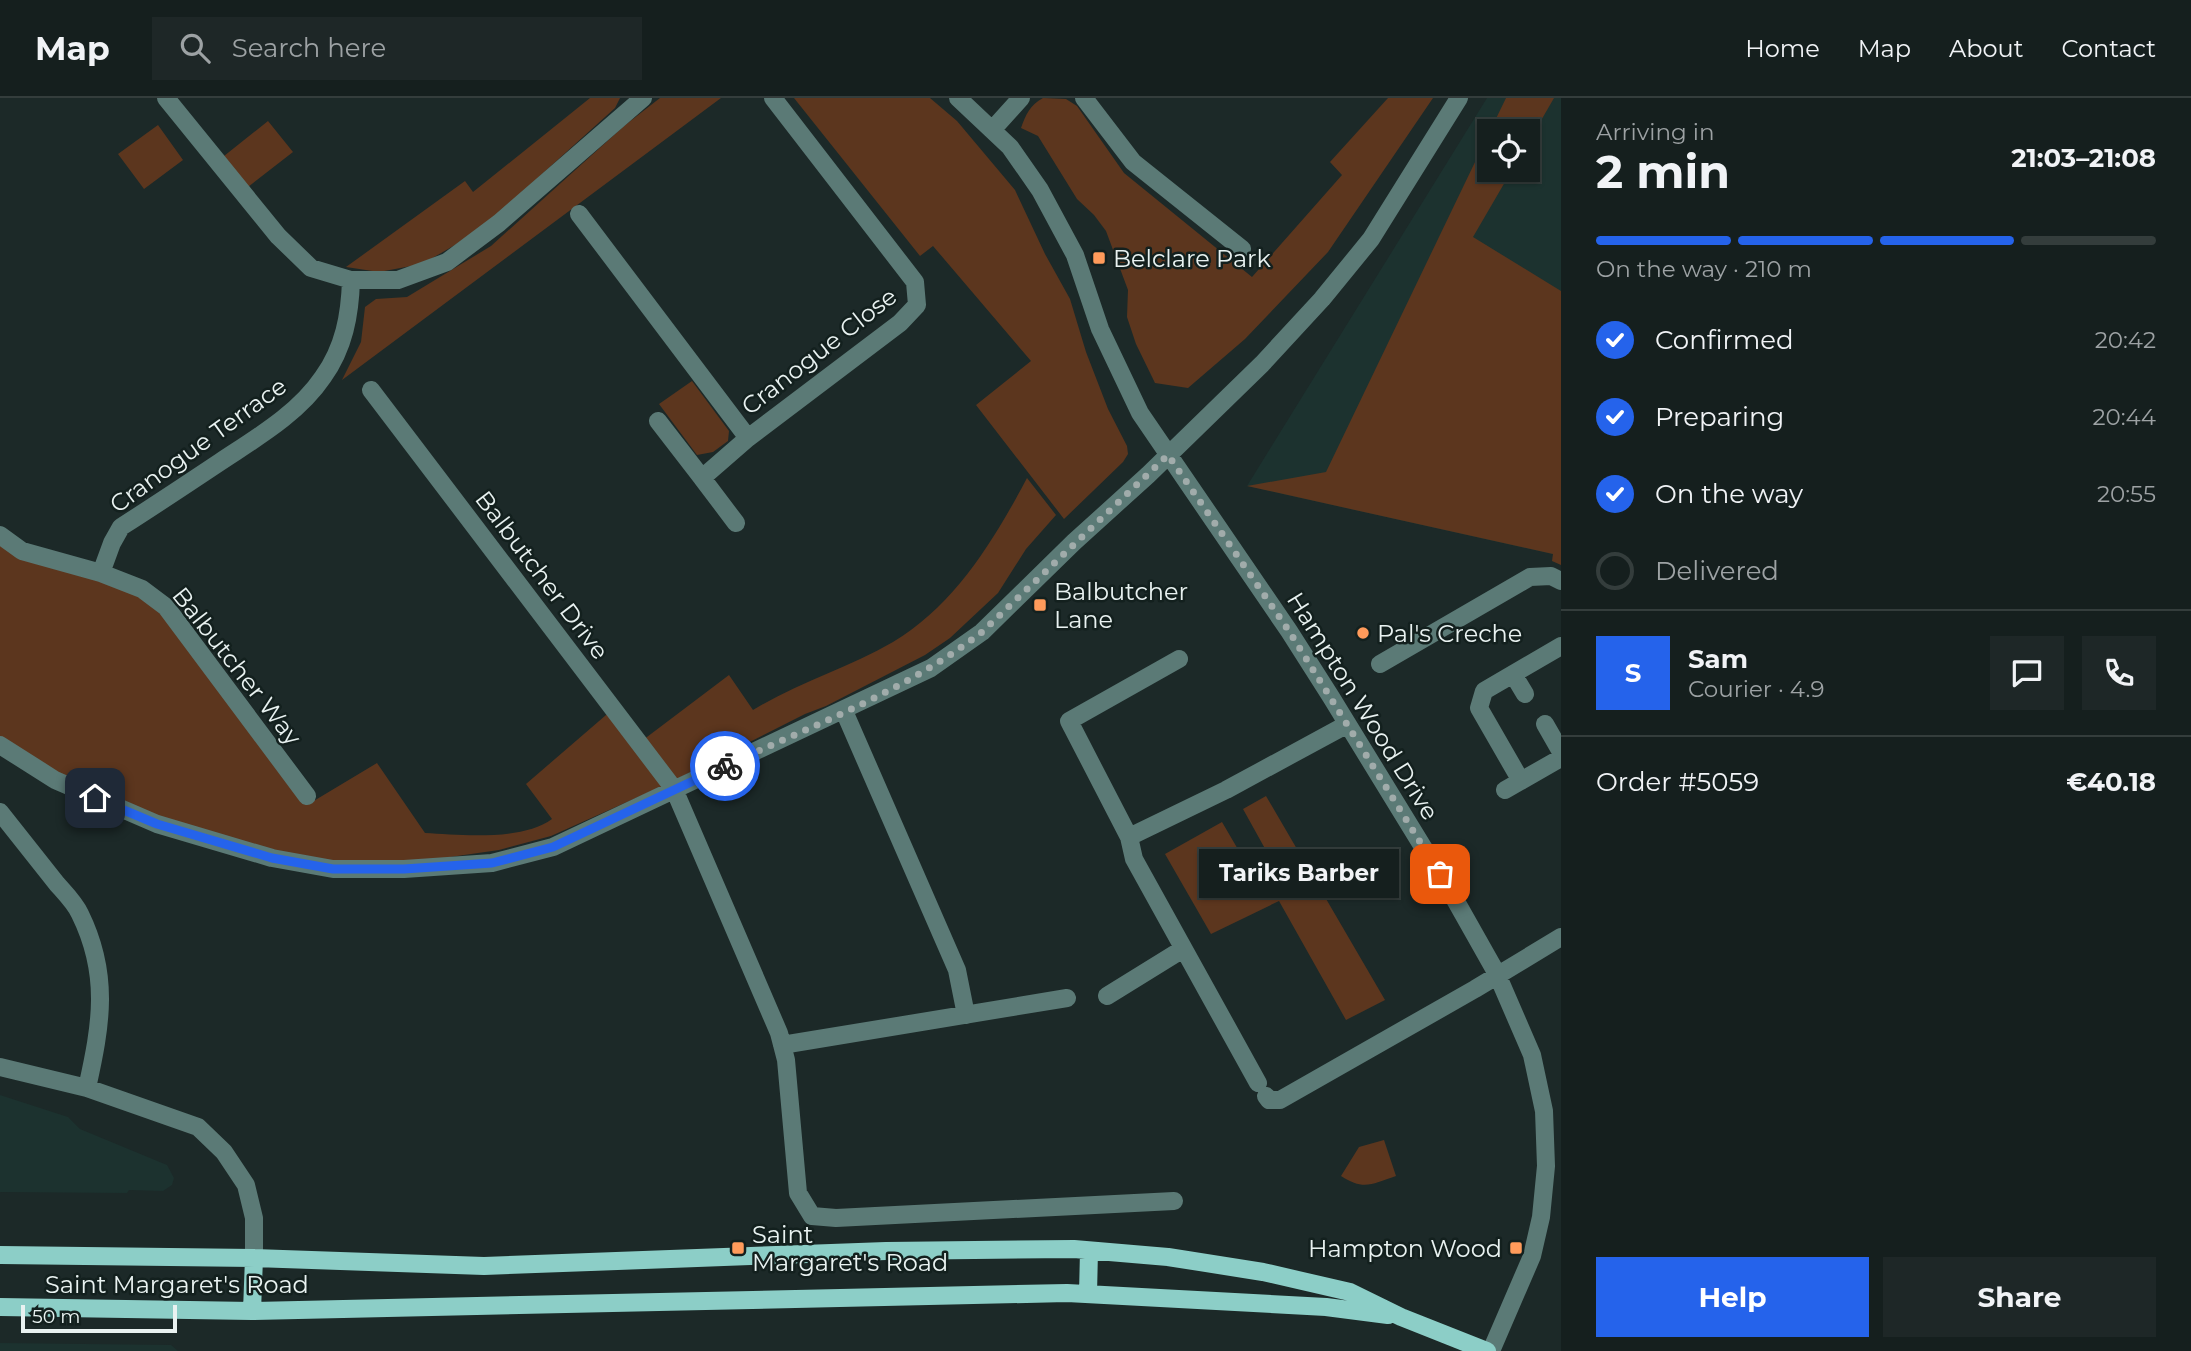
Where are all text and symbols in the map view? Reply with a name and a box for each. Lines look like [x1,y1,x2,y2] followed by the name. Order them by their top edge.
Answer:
[152,17,642,80] search box
[35,28,110,68] text: Map
[176,29,214,67] icon: search
[232,32,386,64] text: Search here
[1745,34,1820,63] text: Home
[1858,34,1911,63] text: Map
[1949,34,2023,63] text: About
[2061,34,2156,63] text: Contact
[1596,118,1715,146] text: Arriving in
[1477,119,1540,182] map controls
[1477,119,1540,182] button: locate
[2011,142,2156,174] text: 21:03–21:08
[1596,143,1730,200] text: 2 min
[1113,244,1272,273] place label: Belclare Park
[1091,250,1107,266] marker: Belclare Park
[1596,255,1812,283] text: On the way · 210 m
[736,281,902,421] street label: Cranogue Close
[1596,321,1634,359] icon: check
[1655,324,1794,356] text: Confirmed
[2095,326,2156,354] text: 20:42
[104,371,292,519] street label: Cranogue Terrace
[1596,398,1634,436] icon: check
[1655,401,1784,433] text: Preparing
[2092,403,2156,431] text: 20:44
[1596,475,1634,513] icon: check
[1655,478,1803,510] text: On the way
[2097,480,2156,508] text: 20:55
[469,485,615,665] street label: Balbutcher Drive
[1655,555,1779,587] text: Delivered
[1054,577,1188,634] place label: Balbutcher Lane
[166,581,308,751] street label: Balbutcher Way
[1281,587,1445,825] street label: Hampton Wood Drive
[1032,597,1048,613] marker: Balbutcher Lane
[1377,619,1522,648] place label: Pal's Creche
[1355,625,1371,641] marker: Pal's Creche
[1990,636,2064,710] button: chat
[2082,636,2156,710] button: phone
[1688,643,1748,675] text: Sam
[1625,657,1641,689] text: S
[1688,675,1824,703] text: Courier · 4.9
[690,731,760,801] courier
[706,747,744,785] icon: bike
[1596,766,1759,798] text: Order #5059
[2066,766,2156,798] text: €40.18
[65,768,125,828] pin
[76,779,114,817] icon: home
[1410,844,1470,904] pin
[1198,850,1398,898] callout: Tariks Barber
[1421,855,1459,893] icon: bag
[1219,859,1379,887] text: Tariks Barber
[752,1220,948,1277] place label: Saint Margaret's Road
[1308,1234,1502,1263] place label: Hampton Wood
[730,1240,746,1256] marker: Saint Margaret's Road
[1508,1240,1524,1256] marker: Hampton Wood
[1596,1257,1869,1337] button: Help
[1883,1257,2156,1337] button: Share
[45,1270,309,1299] street label: Saint Margaret's Road
[21,1302,177,1334] scale bar
[32,1305,80,1328] text: 50 m

